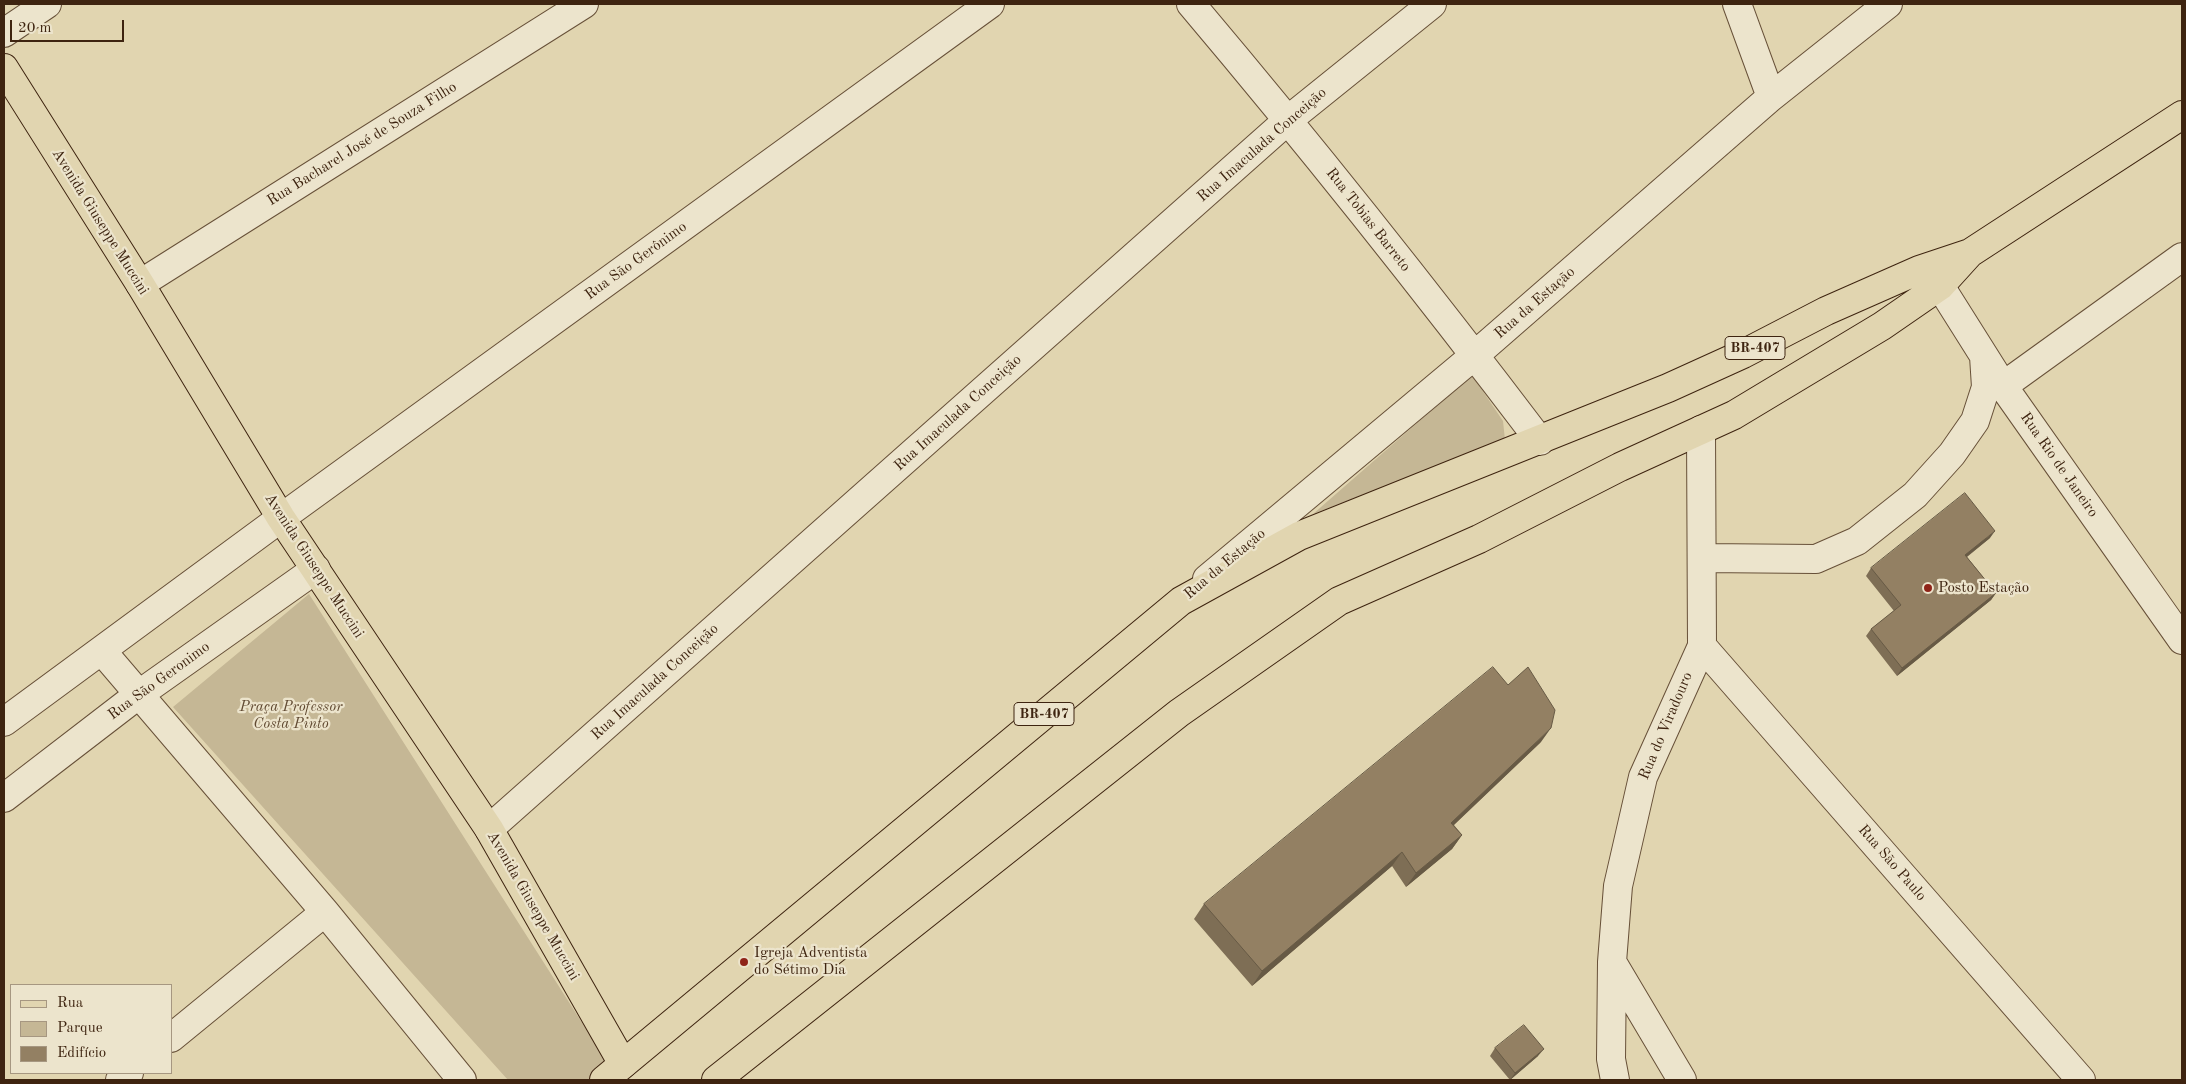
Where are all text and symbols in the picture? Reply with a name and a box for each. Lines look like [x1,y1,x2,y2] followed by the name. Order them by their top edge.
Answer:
[12,10,126,42] scale bar
[18,21,52,36] text: 20 m
[264,78,460,210] street label: Rua Bacharel José de Souza Filho
[1194,84,1330,206] street label: Rua Imaculada Conceição
[48,146,152,298] street label: Avenida Giuseppe Muccini
[1322,164,1414,276] street label: Rua Tobias Barreto
[582,218,690,304] street label: Rua São Gerônimo
[1491,263,1579,343] street label: Rua da Estação
[1725,336,1785,359] road number: BR-407
[890,351,1026,475] street label: Rua Imaculada Conceição
[2016,409,2102,521] street label: Rua Rio de Janeiro
[260,490,368,642] street label: Avenida Giuseppe Muccini
[1181,525,1269,603] street label: Rua da Estação
[1938,579,2029,597] place label: Posto Estação
[1922,582,1934,594] marker: Posto Estação
[587,620,723,744] street label: Rua Imaculada Conceição
[105,638,213,724] street label: Rua São Geronimo
[1635,669,1697,783] street label: Rua do Viradouro
[239,698,343,733] park label: Praça Professor Costa Pinto
[1014,702,1074,726] road number: BR-407
[1854,821,1930,905] street label: Rua São Paulo
[483,828,583,984] street label: Avenida Giuseppe Muccini
[754,944,867,979] place label: Igreja Adventista do Sétimo Dia
[738,956,750,968] marker: Igreja Adventista do Sétimo Dia
[10,984,172,1074] legend
[57,996,83,1011] text: Rua
[57,1021,103,1036] text: Parque
[57,1046,106,1061] text: Edifício

